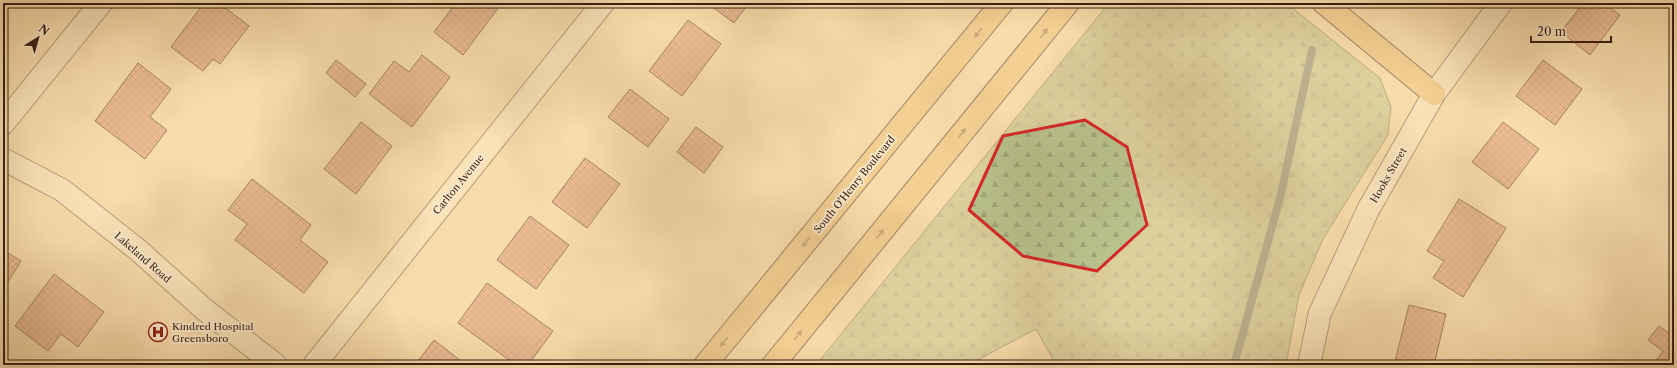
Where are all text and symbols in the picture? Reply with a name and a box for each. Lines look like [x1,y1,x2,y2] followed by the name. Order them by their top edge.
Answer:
[18,18,58,58] north arrow
[1531,18,1611,44] scale bar
[36,22,52,39] text: N
[1537,24,1566,39] text: 20 m
[1040,27,1049,38] one-way arrow
[973,28,982,39] one-way arrow
[958,128,967,139] one-way arrow
[811,133,898,236] street label: South O'Henry Boulevard
[1367,145,1410,205] street label: Hooks Street
[430,151,487,217] street label: Carlton Avenue
[112,229,174,286] street label: Lakeland Road
[876,229,884,239] one-way arrow
[802,236,811,247] one-way arrow
[172,320,253,345] place label: Kindred Hospital Greensboro
[147,321,169,343] hospital icon: Kindred Hospital Greensboro
[793,329,802,340] one-way arrow
[719,337,728,347] one-way arrow

